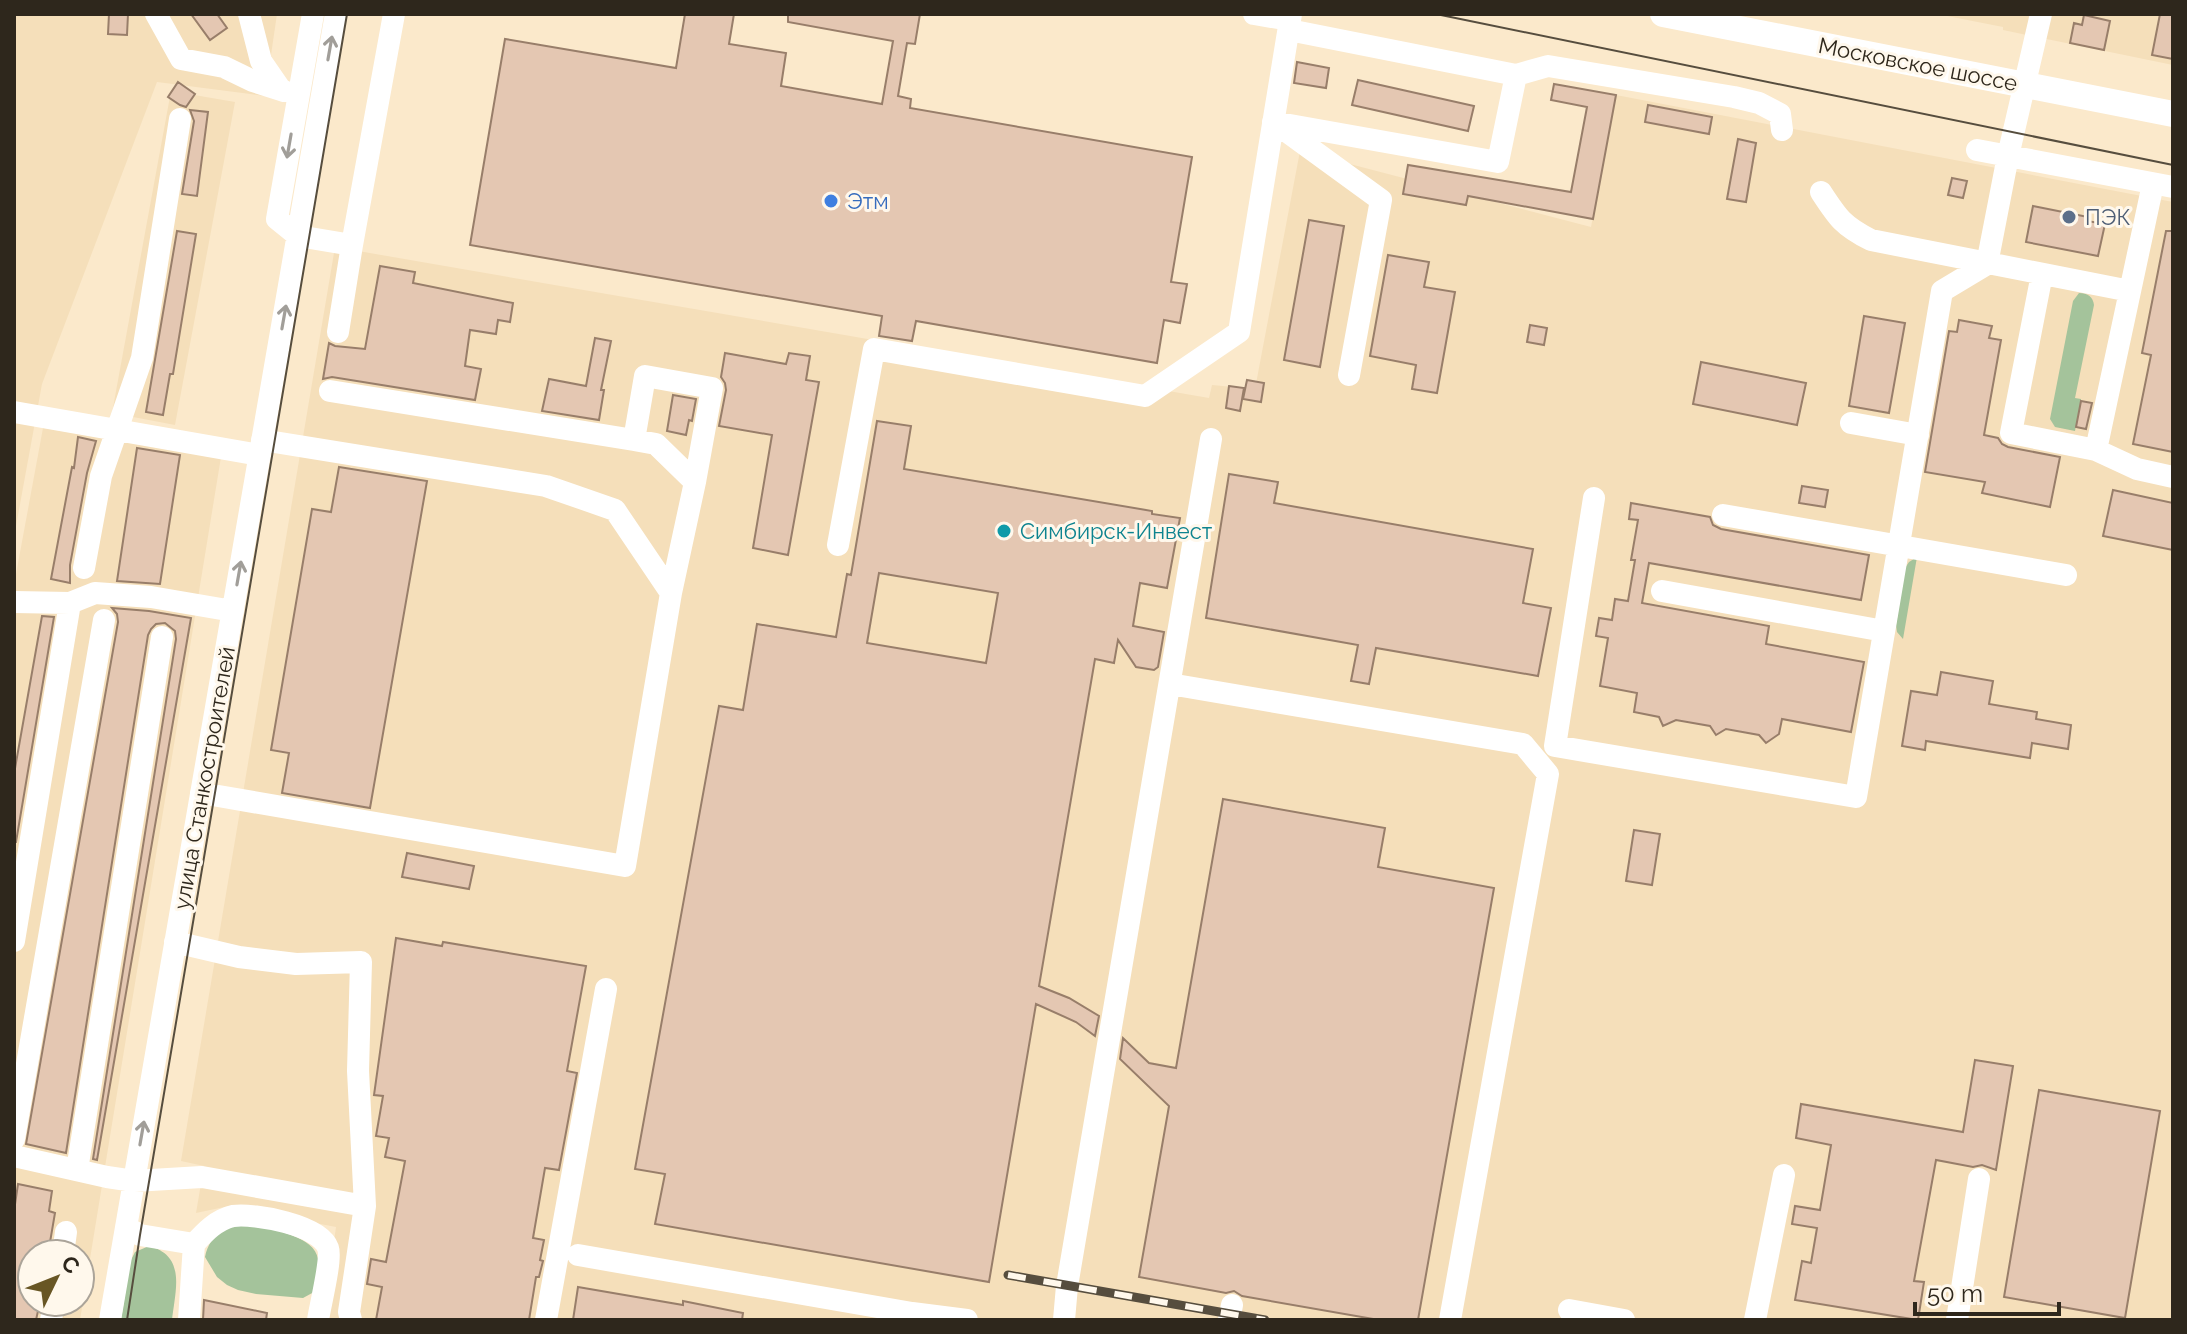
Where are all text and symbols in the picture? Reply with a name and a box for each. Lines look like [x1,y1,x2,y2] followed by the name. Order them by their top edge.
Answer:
[1816,32,2020,96] street label: Московское шоссе
[324,36,339,62] one-way arrow
[281,133,296,158] one-way arrow
[847,188,889,214] place label: Этм
[822,192,840,210] marker: Этм
[2085,204,2130,230] place label: ПЭК
[2060,208,2078,226] marker: ПЭК
[277,305,292,330] one-way arrow
[1020,518,1213,544] place label: Симбирск-Инвест
[995,522,1013,540] marker: Симбирск-Инвест
[233,561,248,586] one-way arrow
[168,645,240,911] street label: улица Станкостроителей
[136,1121,151,1146] one-way arrow
[16,1238,96,1318] north arrow
[56,1250,85,1279] text: С
[1915,1266,2059,1316] scale bar
[1927,1279,1983,1308] text: 50 m

